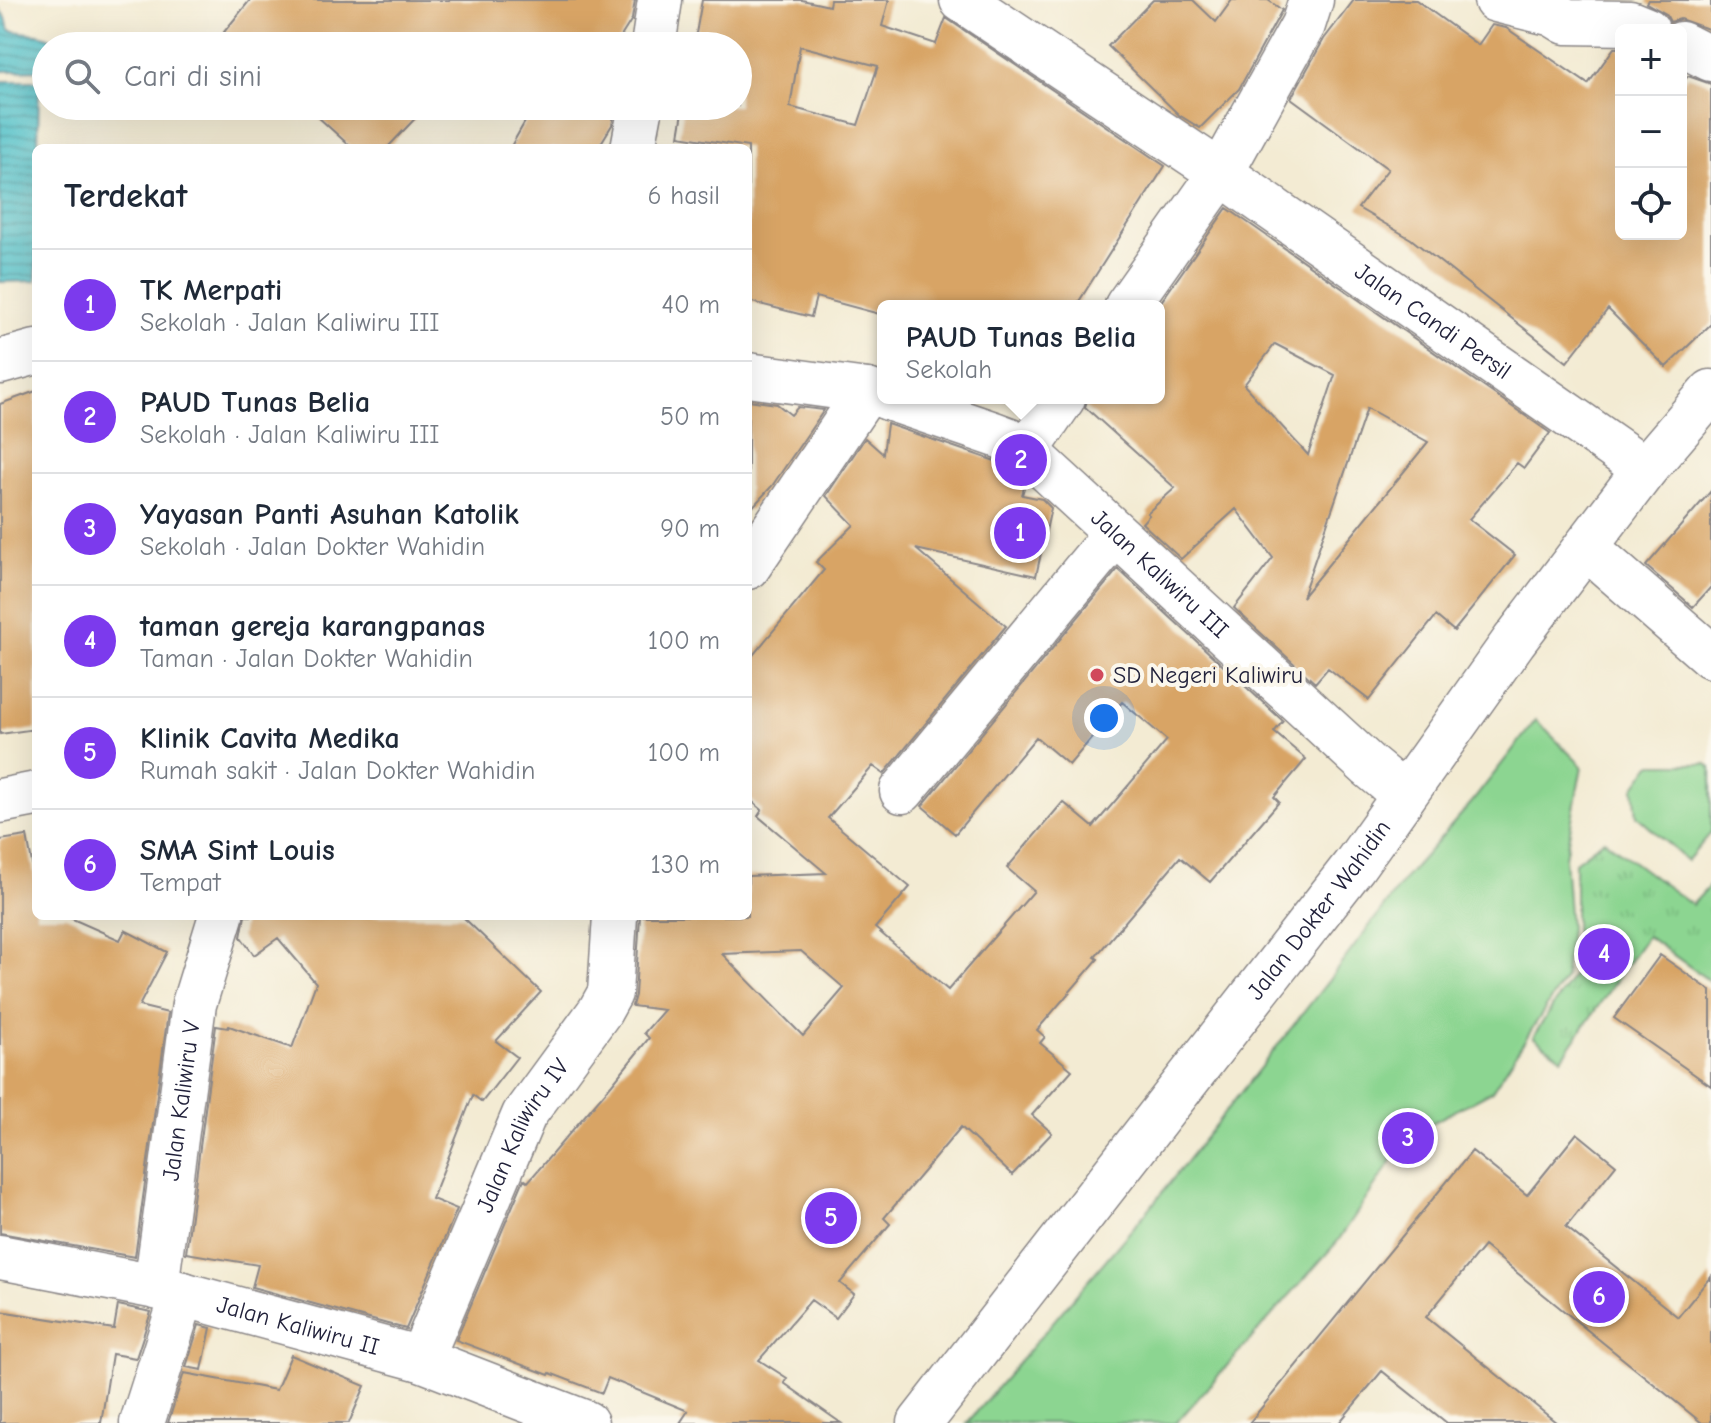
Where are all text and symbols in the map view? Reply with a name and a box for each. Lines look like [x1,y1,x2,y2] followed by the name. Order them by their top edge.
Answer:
[1615,24,1687,240] map controls
[1615,24,1687,96] button: +
[32,32,752,120] search box
[60,54,104,98] icon: search
[124,59,262,94] text: Cari di sini
[1615,96,1687,168] button: −
[1615,168,1687,240] button: locate
[64,176,187,216] text: Terdekat
[647,181,720,211] text: 6 hasil
[1350,257,1516,385] street label: Jalan Candi Persil
[140,273,282,308] text: TK Merpati
[85,290,95,320] text: 1
[661,290,720,320] text: 40 m
[877,300,1165,404] popup
[140,308,440,338] text: Sekolah · Jalan Kaliwiru III
[906,320,1136,355] text: PAUD Tunas Belia
[906,355,992,385] text: Sekolah
[140,385,370,420] text: PAUD Tunas Belia
[84,402,96,432] text: 2
[660,402,720,432] text: 50 m
[140,420,440,450] text: Sekolah · Jalan Kaliwiru III
[995,430,1047,490] pin: 2
[140,497,519,532] text: Yayasan Panti Asuhan Katolik
[994,503,1046,563] pin: 1
[1085,504,1234,644] street label: Jalan Kaliwiru III
[84,514,96,544] text: 3
[660,514,720,544] text: 90 m
[140,532,485,562] text: Sekolah · Jalan Dokter Wahidin
[140,609,485,644] text: taman gereja karangpanas
[84,626,96,656] text: 4
[648,626,720,656] text: 100 m
[140,644,473,674] text: Taman · Jalan Dokter Wahidin
[1113,661,1303,689] place label: SD Negeri Kaliwiru
[1088,666,1106,684] marker: SD Negeri Kaliwiru
[1084,698,1124,738] your location
[140,721,400,756] text: Klinik Cavita Medika
[83,738,97,768] text: 5
[648,738,720,768] text: 100 m
[140,756,535,786] text: Rumah sakit · Jalan Dokter Wahidin
[1241,814,1396,1005] street label: Jalan Dokter Wahidin
[140,833,335,868] text: SMA Sint Louis
[83,850,97,880] text: 6
[651,850,720,880] text: 130 m
[140,868,221,898] text: Tempat
[1578,924,1630,984] pin: 4
[156,1019,206,1183] street label: Jalan Kaliwiru V
[471,1053,575,1217] street label: Jalan Kaliwiru IV
[1382,1108,1434,1168] pin: 3
[805,1188,857,1248] pin: 5
[1573,1267,1625,1327] pin: 6
[214,1290,382,1361] street label: Jalan Kaliwiru II

